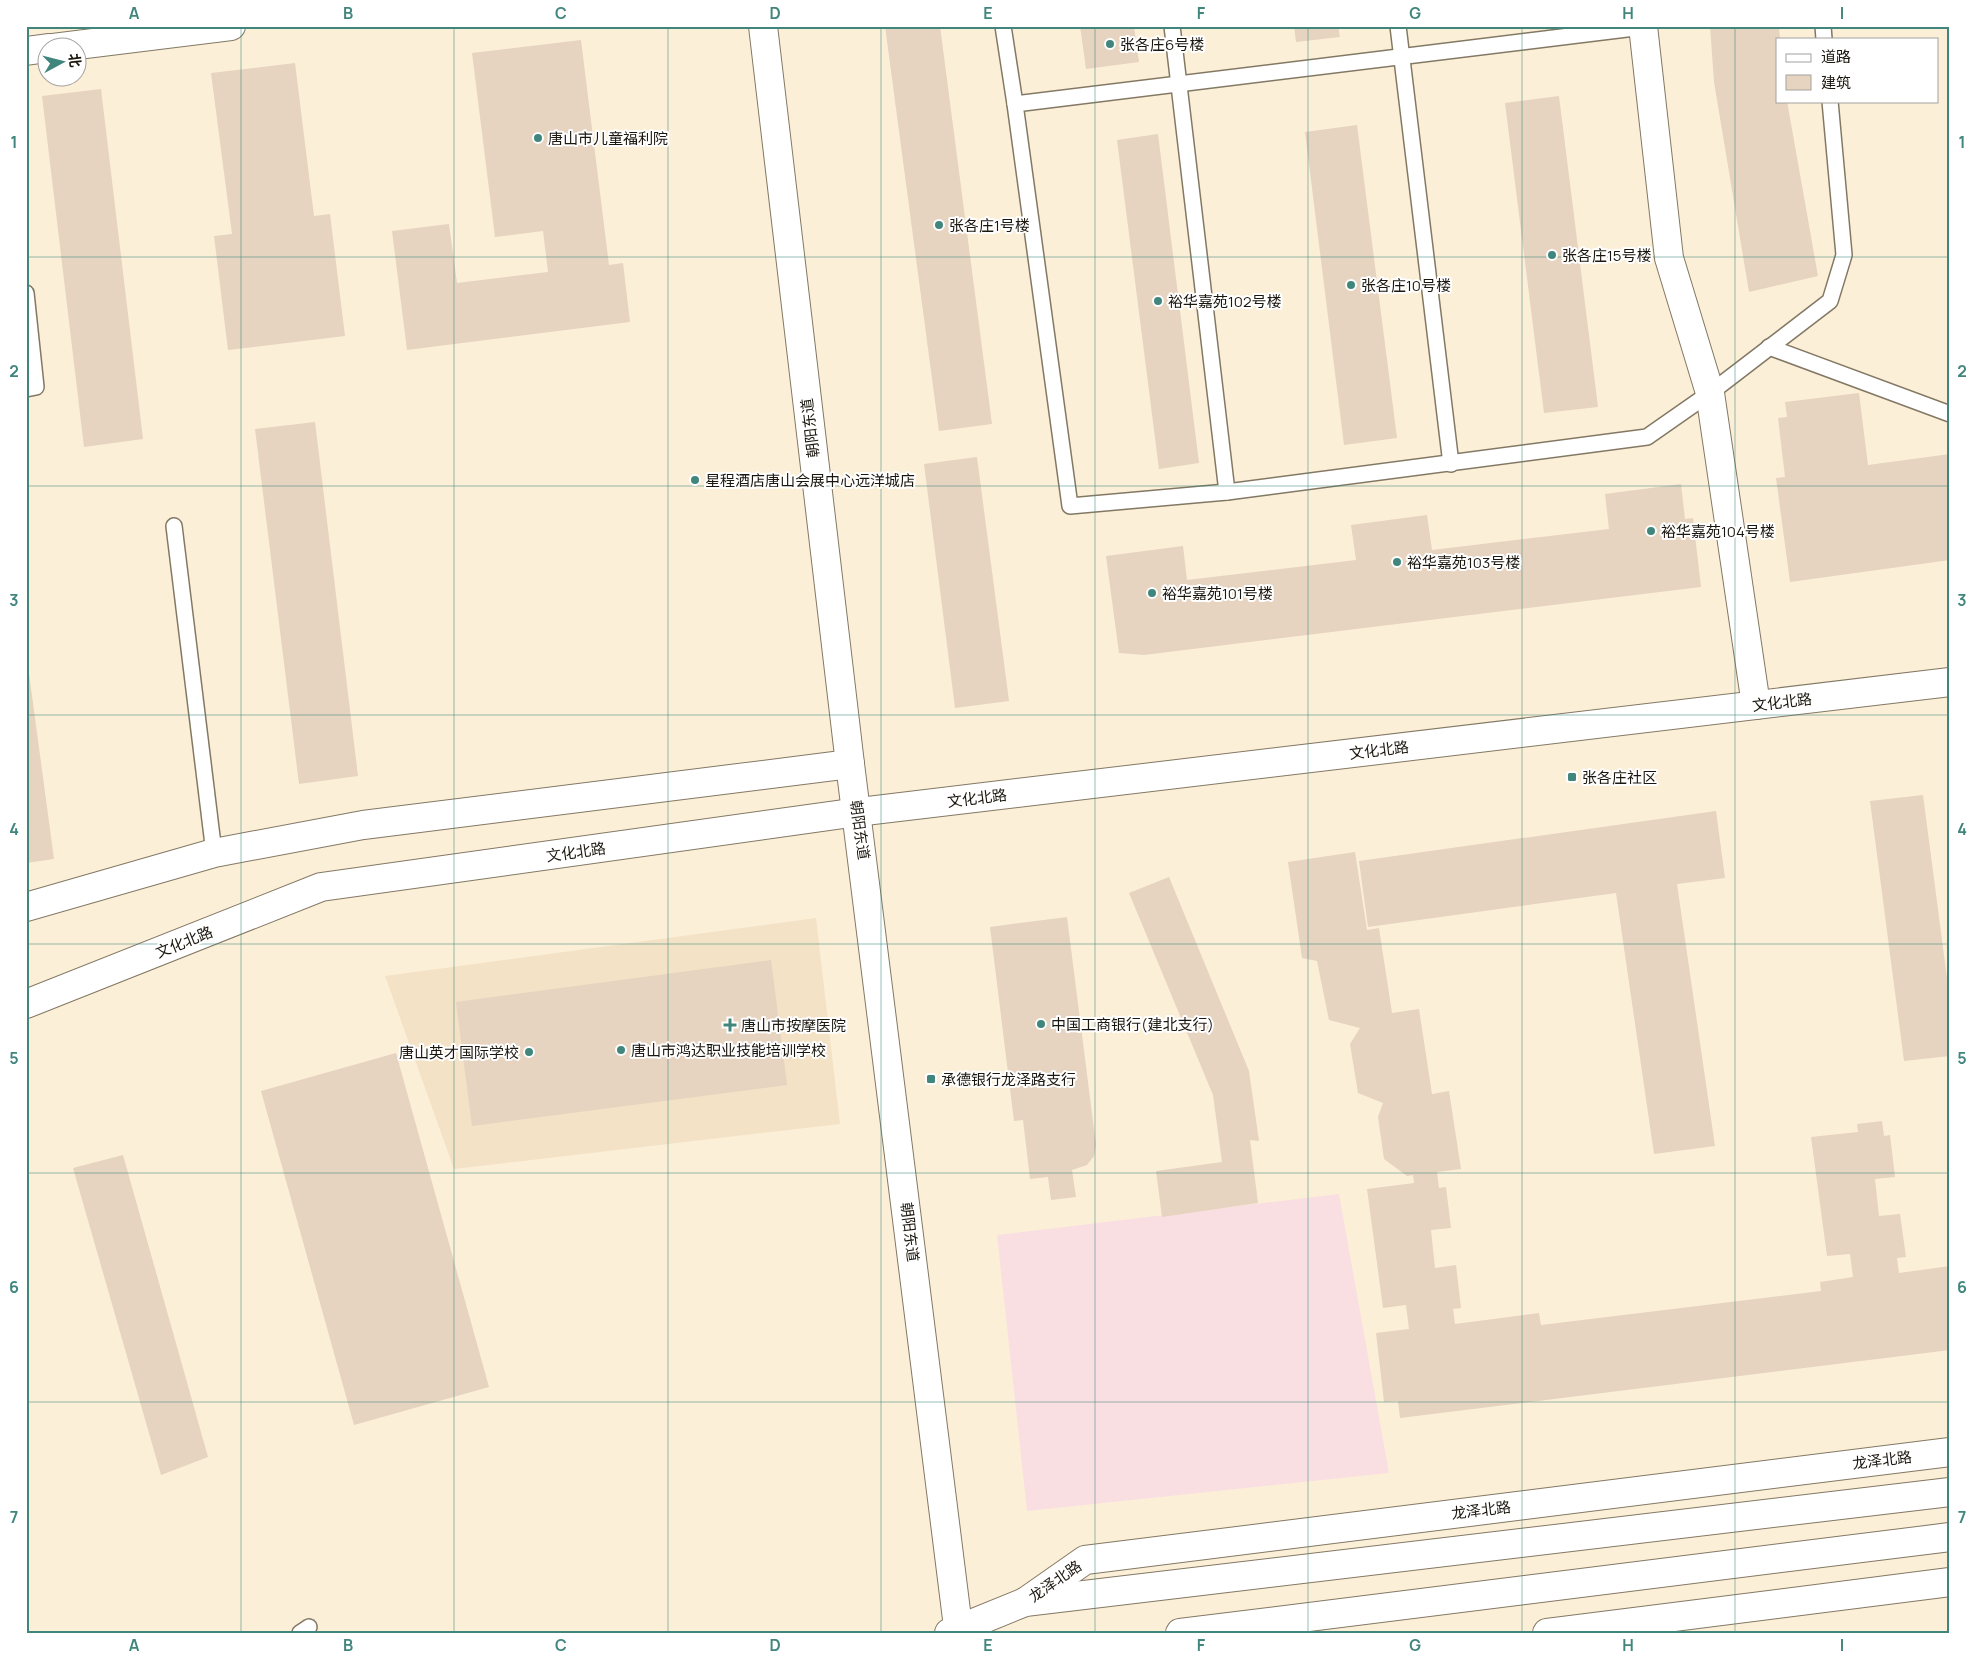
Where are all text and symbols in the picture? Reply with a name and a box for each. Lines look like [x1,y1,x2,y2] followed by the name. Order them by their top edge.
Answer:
[129,2,140,24] text: A
[343,2,353,24] text: B
[555,2,567,24] text: C
[769,2,781,24] text: D
[983,2,993,24] text: E
[1197,2,1206,24] text: F
[1409,2,1421,24] text: G
[1622,2,1634,24] text: H
[1840,2,1844,24] text: I
[1120,34,1204,55] place label: 张各庄6号楼
[38,38,88,88] north arrow
[1104,38,1116,50] marker: 张各庄6号楼
[1776,38,1938,102] legend
[1821,46,1851,67] text: 道路
[65,52,86,68] text: 北
[1821,72,1851,93] text: 建筑
[548,128,668,149] place label: 唐山市儿童福利院
[10,131,18,153] text: 1
[1958,131,1966,153] text: 1
[532,132,544,144] marker: 唐山市儿童福利院
[949,215,1030,236] place label: 张各庄1号楼
[933,219,945,231] marker: 张各庄1号楼
[1562,245,1652,266] place label: 张各庄15号楼
[1546,249,1558,261] marker: 张各庄15号楼
[1361,275,1451,296] place label: 张各庄10号楼
[1345,279,1357,291] marker: 张各庄10号楼
[1168,291,1282,312] place label: 裕华嘉苑102号楼
[1152,295,1164,307] marker: 裕华嘉苑102号楼
[9,360,19,382] text: 2
[1957,360,1967,382] text: 2
[796,397,824,459] street label: 朝阳东道
[705,470,915,491] place label: 星程酒店唐山会展中心远洋城店
[689,474,701,486] marker: 星程酒店唐山会展中心远洋城店
[1661,521,1775,542] place label: 裕华嘉苑104号楼
[1645,525,1657,537] marker: 裕华嘉苑104号楼
[1407,552,1520,573] place label: 裕华嘉苑103号楼
[1391,556,1403,568] marker: 裕华嘉苑103号楼
[1162,583,1273,604] place label: 裕华嘉苑101号楼
[1146,587,1158,599] marker: 裕华嘉苑101号楼
[9,589,19,611] text: 3
[1957,589,1967,611] text: 3
[1751,688,1813,716] street label: 文化北路
[1348,736,1410,764] street label: 文化北路
[1582,767,1657,788] place label: 张各庄社区
[1566,771,1578,783] marker: 张各庄社区
[946,784,1008,812] street label: 文化北路
[845,799,875,861] street label: 朝阳东道
[9,818,19,840] text: 4
[1957,818,1967,840] text: 4
[545,837,607,867] street label: 文化北路
[152,921,216,963] street label: 文化北路
[1051,1014,1214,1035] place label: 中国工商银行(建北支行)
[741,1015,846,1036] place label: 唐山市按摩医院
[723,1018,737,1032] marker: 唐山市按摩医院
[1035,1018,1047,1030] marker: 中国工商银行(建北支行)
[631,1040,826,1061] place label: 唐山市鸿达职业技能培训学校
[399,1042,519,1063] place label: 唐山英才国际学校
[615,1044,627,1056] marker: 唐山市鸿达职业技能培训学校
[523,1046,535,1058] marker: 唐山英才国际学校
[9,1047,19,1069] text: 5
[1957,1047,1967,1069] text: 5
[941,1069,1076,1090] place label: 承德银行龙泽路支行
[925,1073,937,1085] marker: 承德银行龙泽路支行
[896,1201,924,1263] street label: 朝阳东道
[9,1276,19,1298] text: 6
[1957,1276,1967,1298] text: 6
[1851,1446,1913,1474] street label: 龙泽北路
[1450,1496,1512,1524] street label: 龙泽北路
[10,1506,18,1528] text: 7
[1958,1506,1966,1528] text: 7
[1024,1555,1086,1607] street label: 龙泽北路
[129,1634,140,1656] text: A
[343,1634,353,1656] text: B
[555,1634,567,1656] text: C
[769,1634,781,1656] text: D
[983,1634,993,1656] text: E
[1197,1634,1206,1656] text: F
[1409,1634,1421,1656] text: G
[1622,1634,1634,1656] text: H
[1840,1634,1844,1656] text: I

